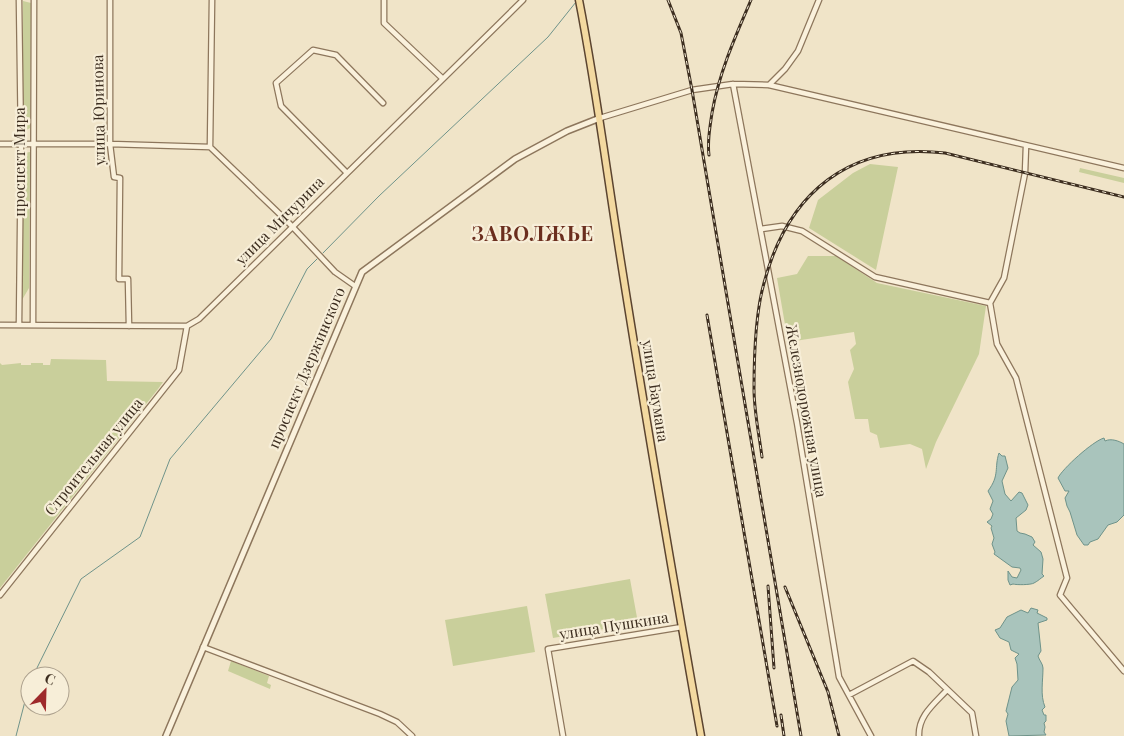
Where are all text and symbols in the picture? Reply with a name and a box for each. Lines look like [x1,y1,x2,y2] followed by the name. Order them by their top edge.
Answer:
[87,54,109,166] street label: улица Юринова
[9,107,29,217] street label: проспект Мира
[230,171,328,270] street label: улица Мичурина
[472,219,594,246] district label: ЗАВОЛЖЬЕ
[263,284,349,451] street label: проспект Дзержинского
[782,323,832,499] street label: Железнодорожная улица
[638,337,674,444] street label: улица Баумана
[40,393,147,519] street label: Строительная улица
[557,606,670,644] street label: улица Пушкина
[20,666,70,716] north arrow
[42,668,59,689] text: С

